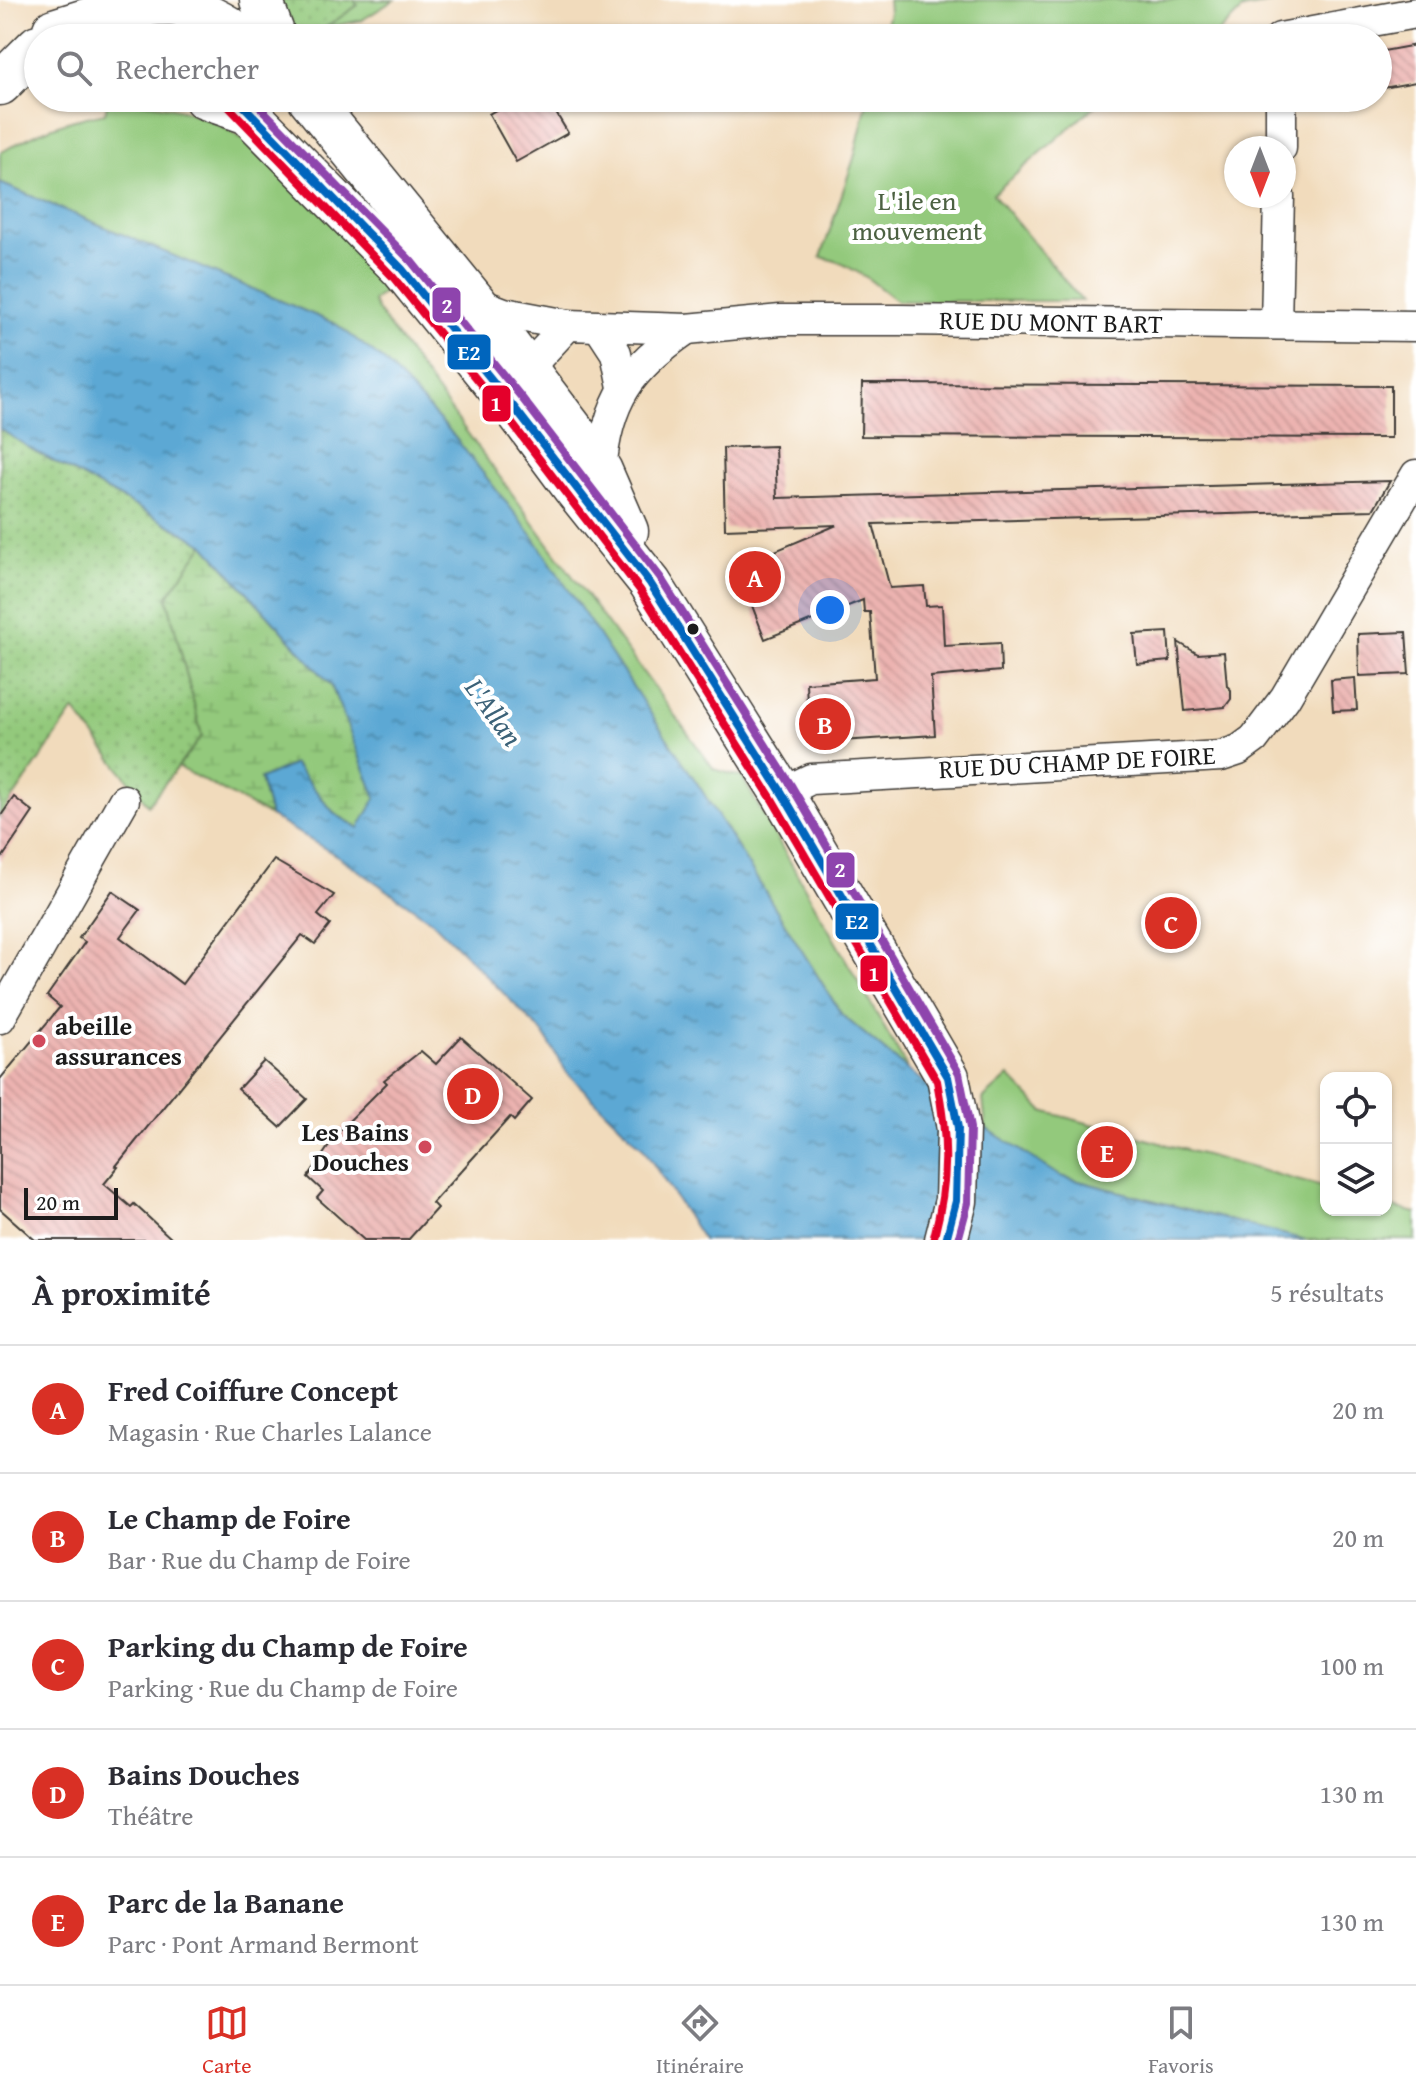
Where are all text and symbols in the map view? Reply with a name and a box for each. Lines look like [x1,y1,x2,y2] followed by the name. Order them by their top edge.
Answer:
[24,24,1392,112] search box
[52,46,96,90] icon: search
[116,46,259,90] text: Rechercher
[1224,136,1296,208] north arrow
[852,181,982,250] park label: L'ile en mouvement
[431,286,462,324] line badge: 2
[441,289,453,321] text: 2
[939,300,1164,343] street label: RUE DU MONT BART
[446,333,492,371] line badge: E2
[457,336,481,368] text: E2
[481,384,512,423] line badge: 1
[490,387,502,419] text: 1
[729,547,781,607] pin: A
[810,590,850,630] your location
[685,621,701,637] unlabelled marker
[455,668,533,754] water label: L'Allan
[799,694,851,754] pin: B
[938,735,1216,788] street label: RUE DU CHAMP DE FOIRE
[825,851,856,889] line badge: 2
[834,853,846,885] text: 2
[1145,893,1197,953] pin: C
[834,902,880,941] line badge: E2
[845,905,869,937] text: E2
[859,954,889,993] line badge: 1
[868,957,880,989] text: 1
[55,1006,182,1075] place label: abeille assurances
[30,1032,48,1050] marker: abeille assurances
[447,1064,499,1124] pin: D
[1320,1072,1392,1216] map controls
[1320,1072,1392,1144] button: locate
[302,1112,409,1181] place label: Les Bains Douches
[1081,1122,1133,1182] pin: E
[416,1138,434,1156] marker: Les Bains Douches
[1320,1144,1392,1216] button: layers
[24,1184,118,1220] scale bar
[36,1186,80,1218] text: 20 m
[32,1268,211,1317] text: À proximité
[1270,1273,1384,1312] text: 5 résultats
[108,1368,398,1412] text: Fred Coiffure Concept
[50,1390,66,1429] text: A
[1332,1390,1384,1429] text: 20 m
[108,1412,432,1451] text: Magasin · Rue Charles Lalance
[108,1496,351,1540] text: Le Champ de Foire
[50,1518,66,1557] text: B
[1332,1518,1384,1557] text: 20 m
[108,1540,411,1579] text: Bar · Rue du Champ de Foire
[108,1624,468,1668] text: Parking du Champ de Foire
[51,1646,65,1685] text: C
[1319,1646,1384,1685] text: 100 m
[108,1668,458,1707] text: Parking · Rue du Champ de Foire
[108,1752,300,1796] text: Bains Douches
[50,1774,66,1813] text: D
[1319,1774,1384,1813] text: 130 m
[108,1796,193,1835] text: Théâtre
[108,1880,344,1924] text: Parc de la Banane
[51,1902,65,1941] text: E
[1319,1902,1384,1941] text: 130 m
[108,1924,419,1963] text: Parc · Pont Armand Bermont
[202,2001,252,2081] tab: Carte
[656,2001,744,2081] tab: Itinéraire
[1148,2001,1214,2081] tab: Favoris

